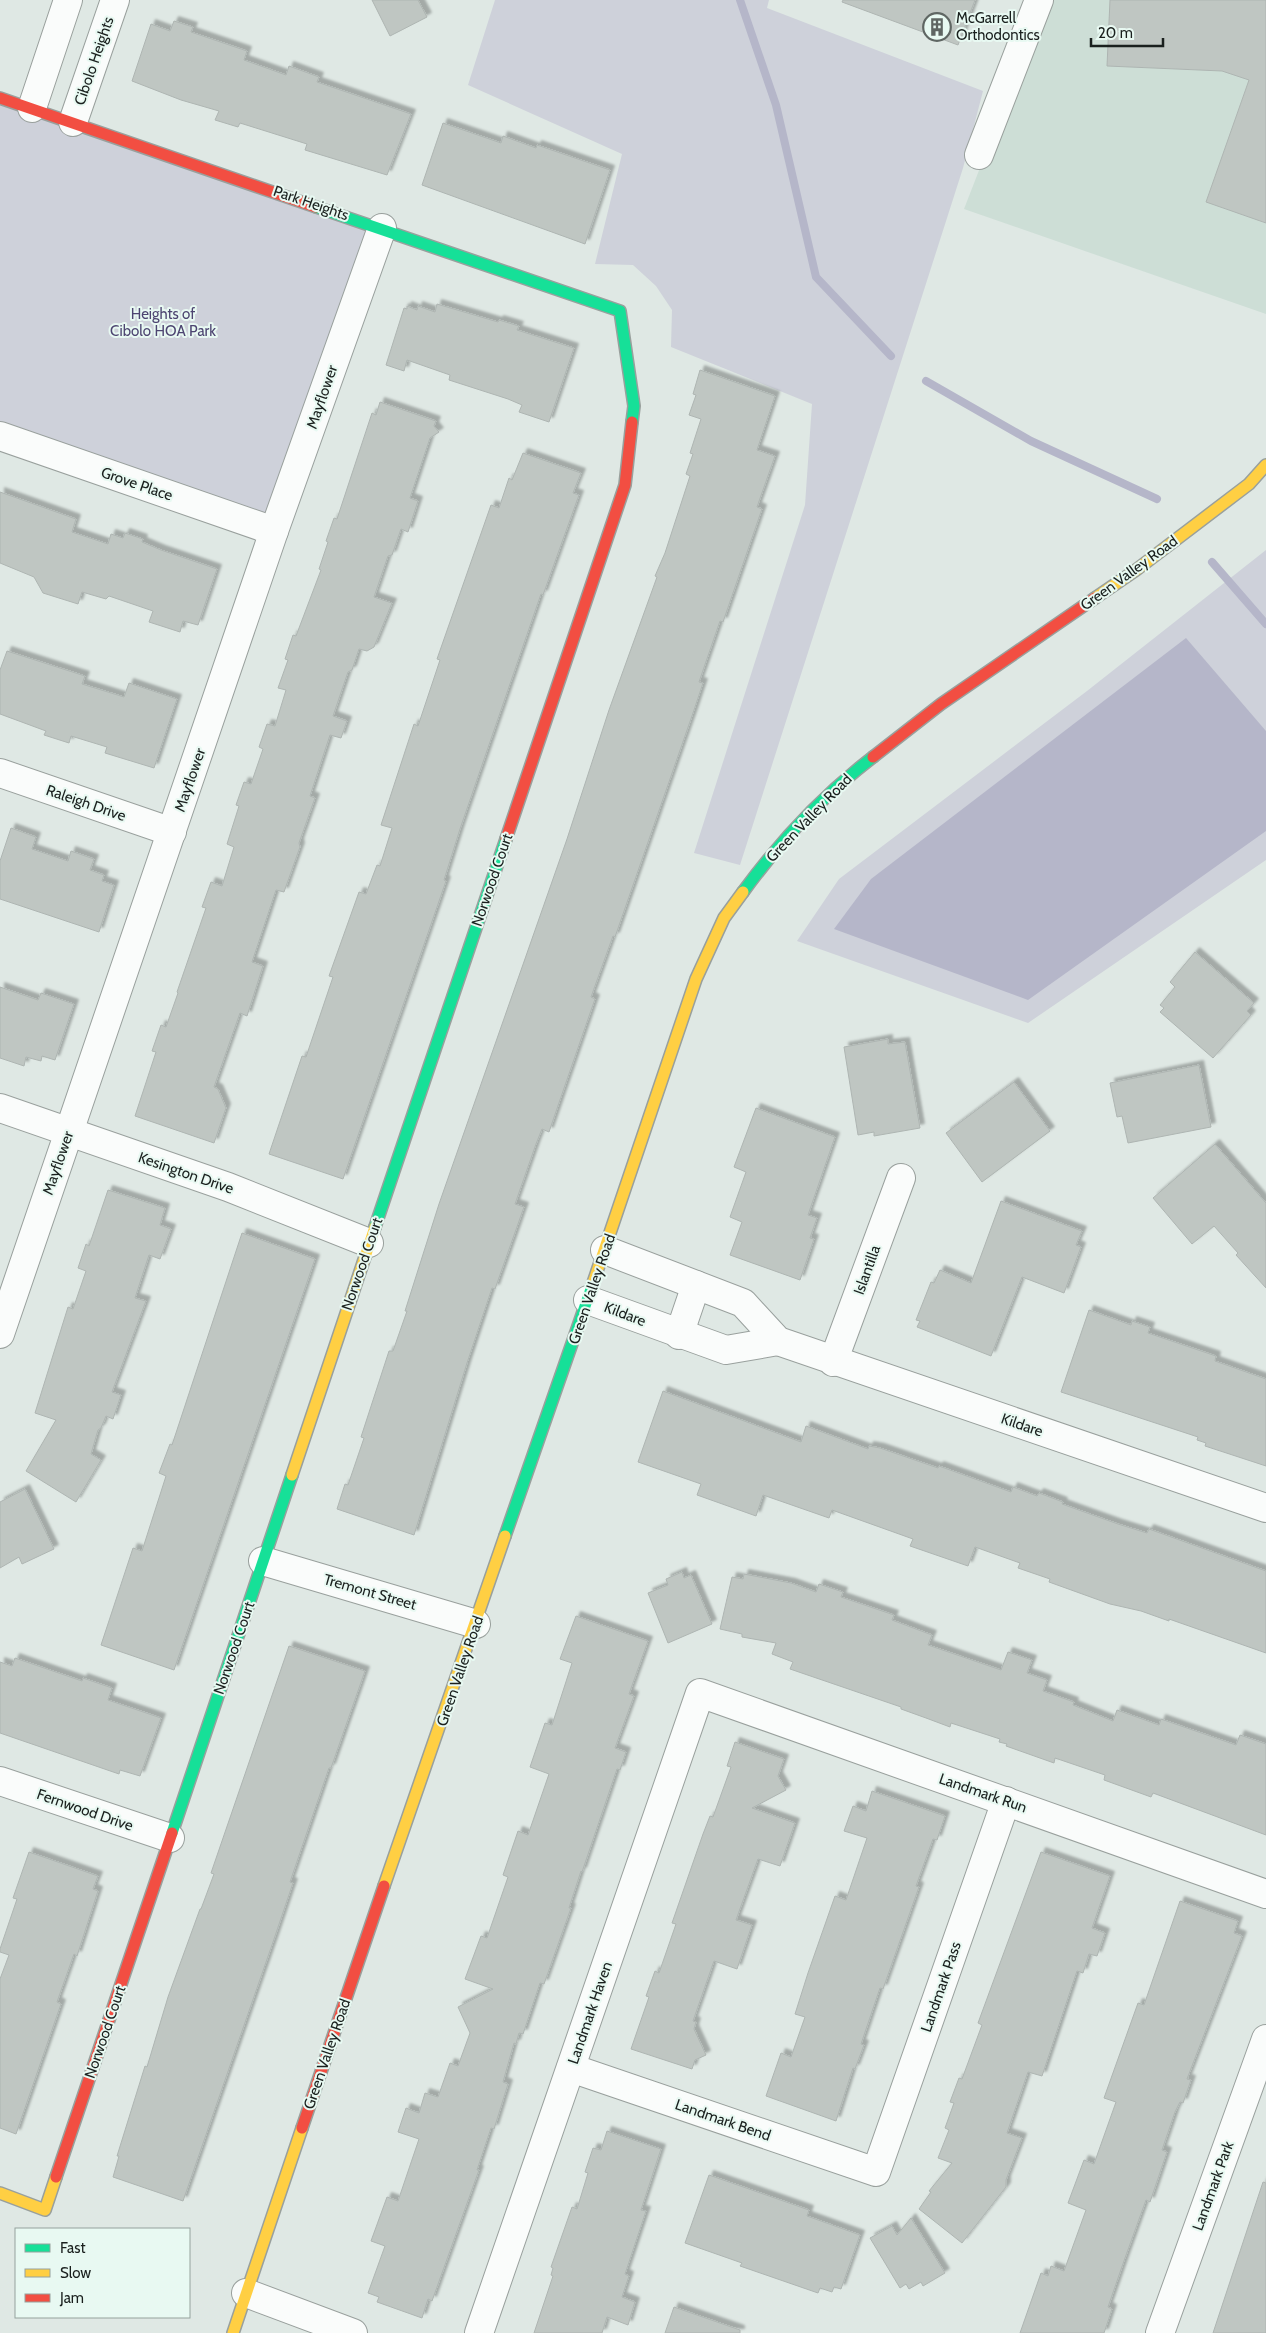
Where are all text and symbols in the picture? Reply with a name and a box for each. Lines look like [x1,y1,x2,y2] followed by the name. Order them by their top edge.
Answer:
[956,9,1040,44] place label: McGarrell Orthodontics
[922,12,952,42] building icon: McGarrell Orthodontics
[70,14,118,108] street label: Cibolo Heights
[1091,15,1164,47] scale bar
[1098,24,1133,42] text: 20 m
[271,182,351,224] street label: Park Heights
[110,305,216,340] park label: Heights of Cibolo HOA Park
[303,362,341,431] street label: Mayflower
[99,463,175,505] street label: Grove Place
[1077,532,1181,614] street label: Green Valley Road
[171,745,209,814] street label: Mayflower
[762,770,856,866] street label: Green Valley Road
[44,781,129,825] street label: Raleigh Drive
[468,831,516,929] street label: Norwood Court
[39,1128,77,1197] street label: Mayflower
[136,1148,236,1198] street label: Kesington Drive
[338,1215,386,1313] street label: Norwood Court
[565,1231,619,1347] street label: Green Valley Road
[850,1242,885,1297] street label: Islantilla
[602,1298,649,1330] street label: Kildare
[999,1409,1046,1441] street label: Kildare
[322,1570,418,1614] street label: Tremont Street
[210,1599,258,1697] street label: Norwood Court
[433,1613,487,1729] street label: Green Valley Road
[937,1770,1029,1816] street label: Landmark Run
[35,1785,136,1835] street label: Fernwood Drive
[917,1939,965,2035] street label: Landmark Pass
[564,1959,616,2067] street label: Landmark Haven
[81,1983,129,2081] street label: Norwood Court
[300,1996,354,2112] street label: Green Valley Road
[673,2095,773,2145] street label: Landmark Bend
[1189,2139,1238,2233] street label: Landmark Park
[15,2228,190,2318] legend
[60,2239,85,2257] text: Fast
[60,2264,91,2282] text: Slow
[59,2289,84,2307] text: Jam

